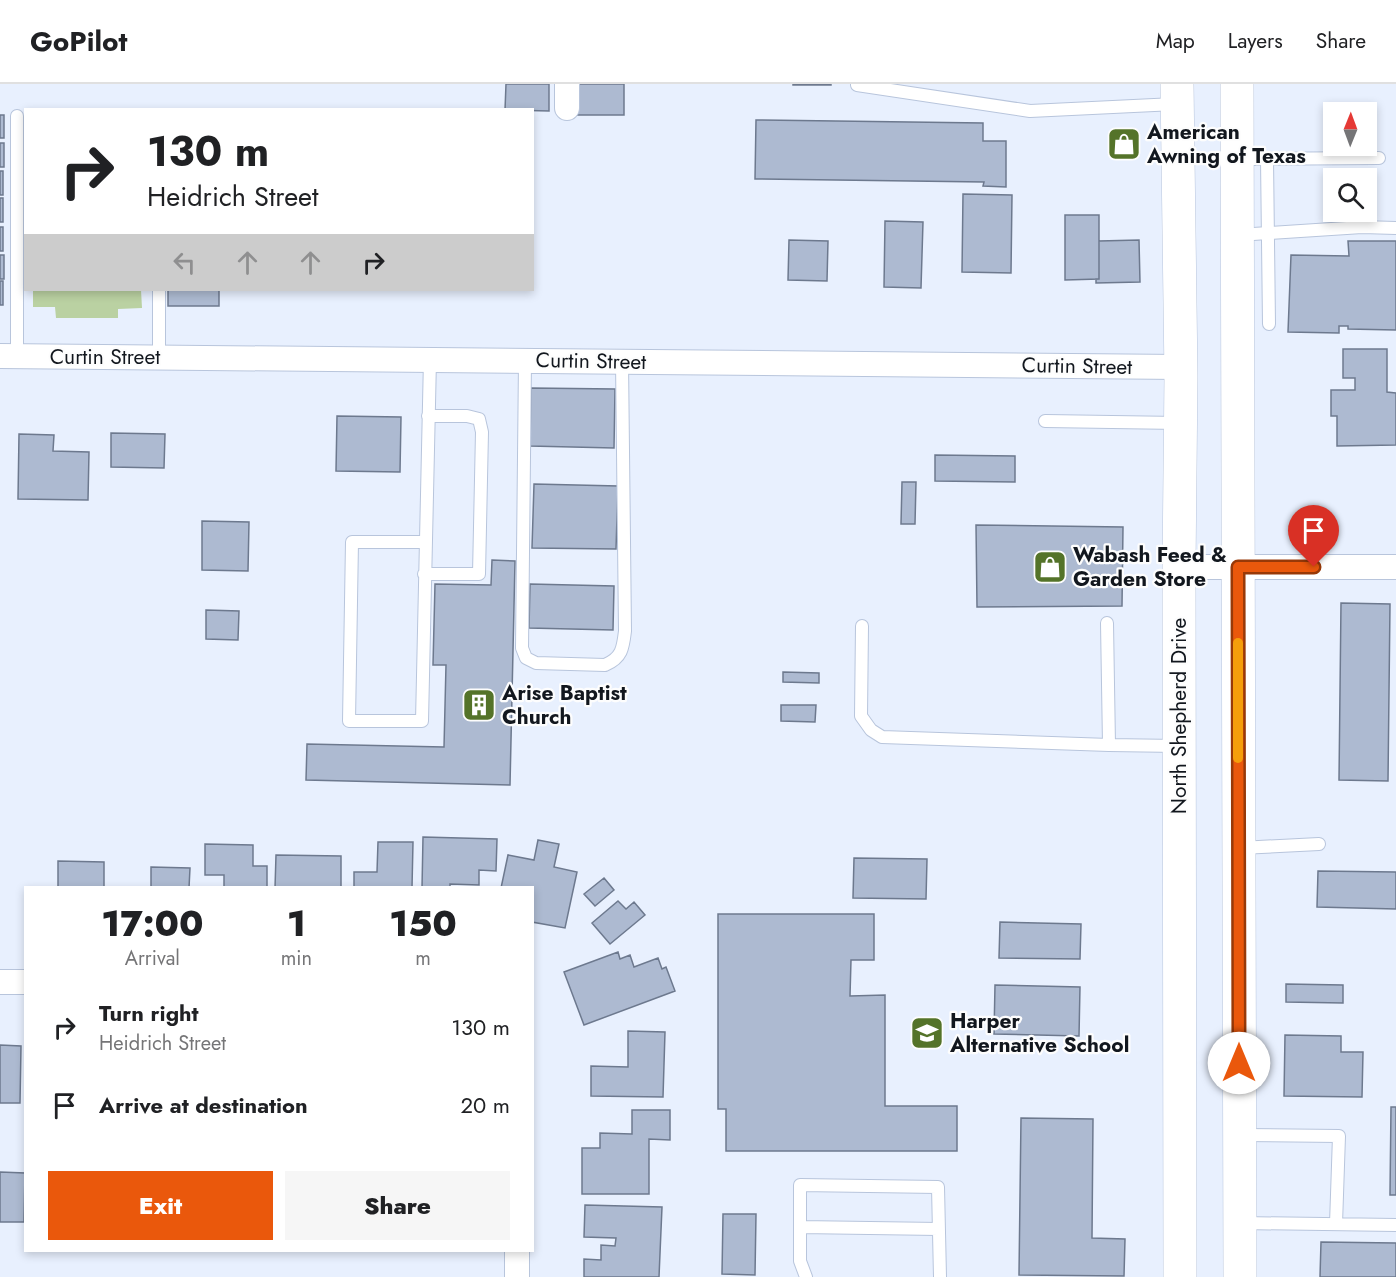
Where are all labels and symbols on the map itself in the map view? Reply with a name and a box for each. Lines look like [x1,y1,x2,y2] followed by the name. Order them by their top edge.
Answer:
[1323,102,1377,156] north arrow
[1146,117,1306,171] place label: American Awning of Texas
[1106,126,1142,162] shop icon: American Awning of Texas
[50,342,160,372] street label: Curtin Street
[535,345,647,377] street label: Curtin Street
[1021,350,1133,382] street label: Curtin Street
[1288,505,1339,567] pin
[1073,540,1227,594] place label: Wabash Feed & Garden Store
[1032,549,1068,585] shop icon: Wabash Feed & Garden Store
[1164,618,1194,814] street label: North Shepherd Drive
[501,678,627,732] place label: Arise Baptist Church
[461,687,497,723] building icon: Arise Baptist Church
[949,1006,1129,1060] place label: Harper Alternative School
[909,1015,945,1051] school or university icon: Harper Alternative School
[1207,1031,1271,1095] position arrow

